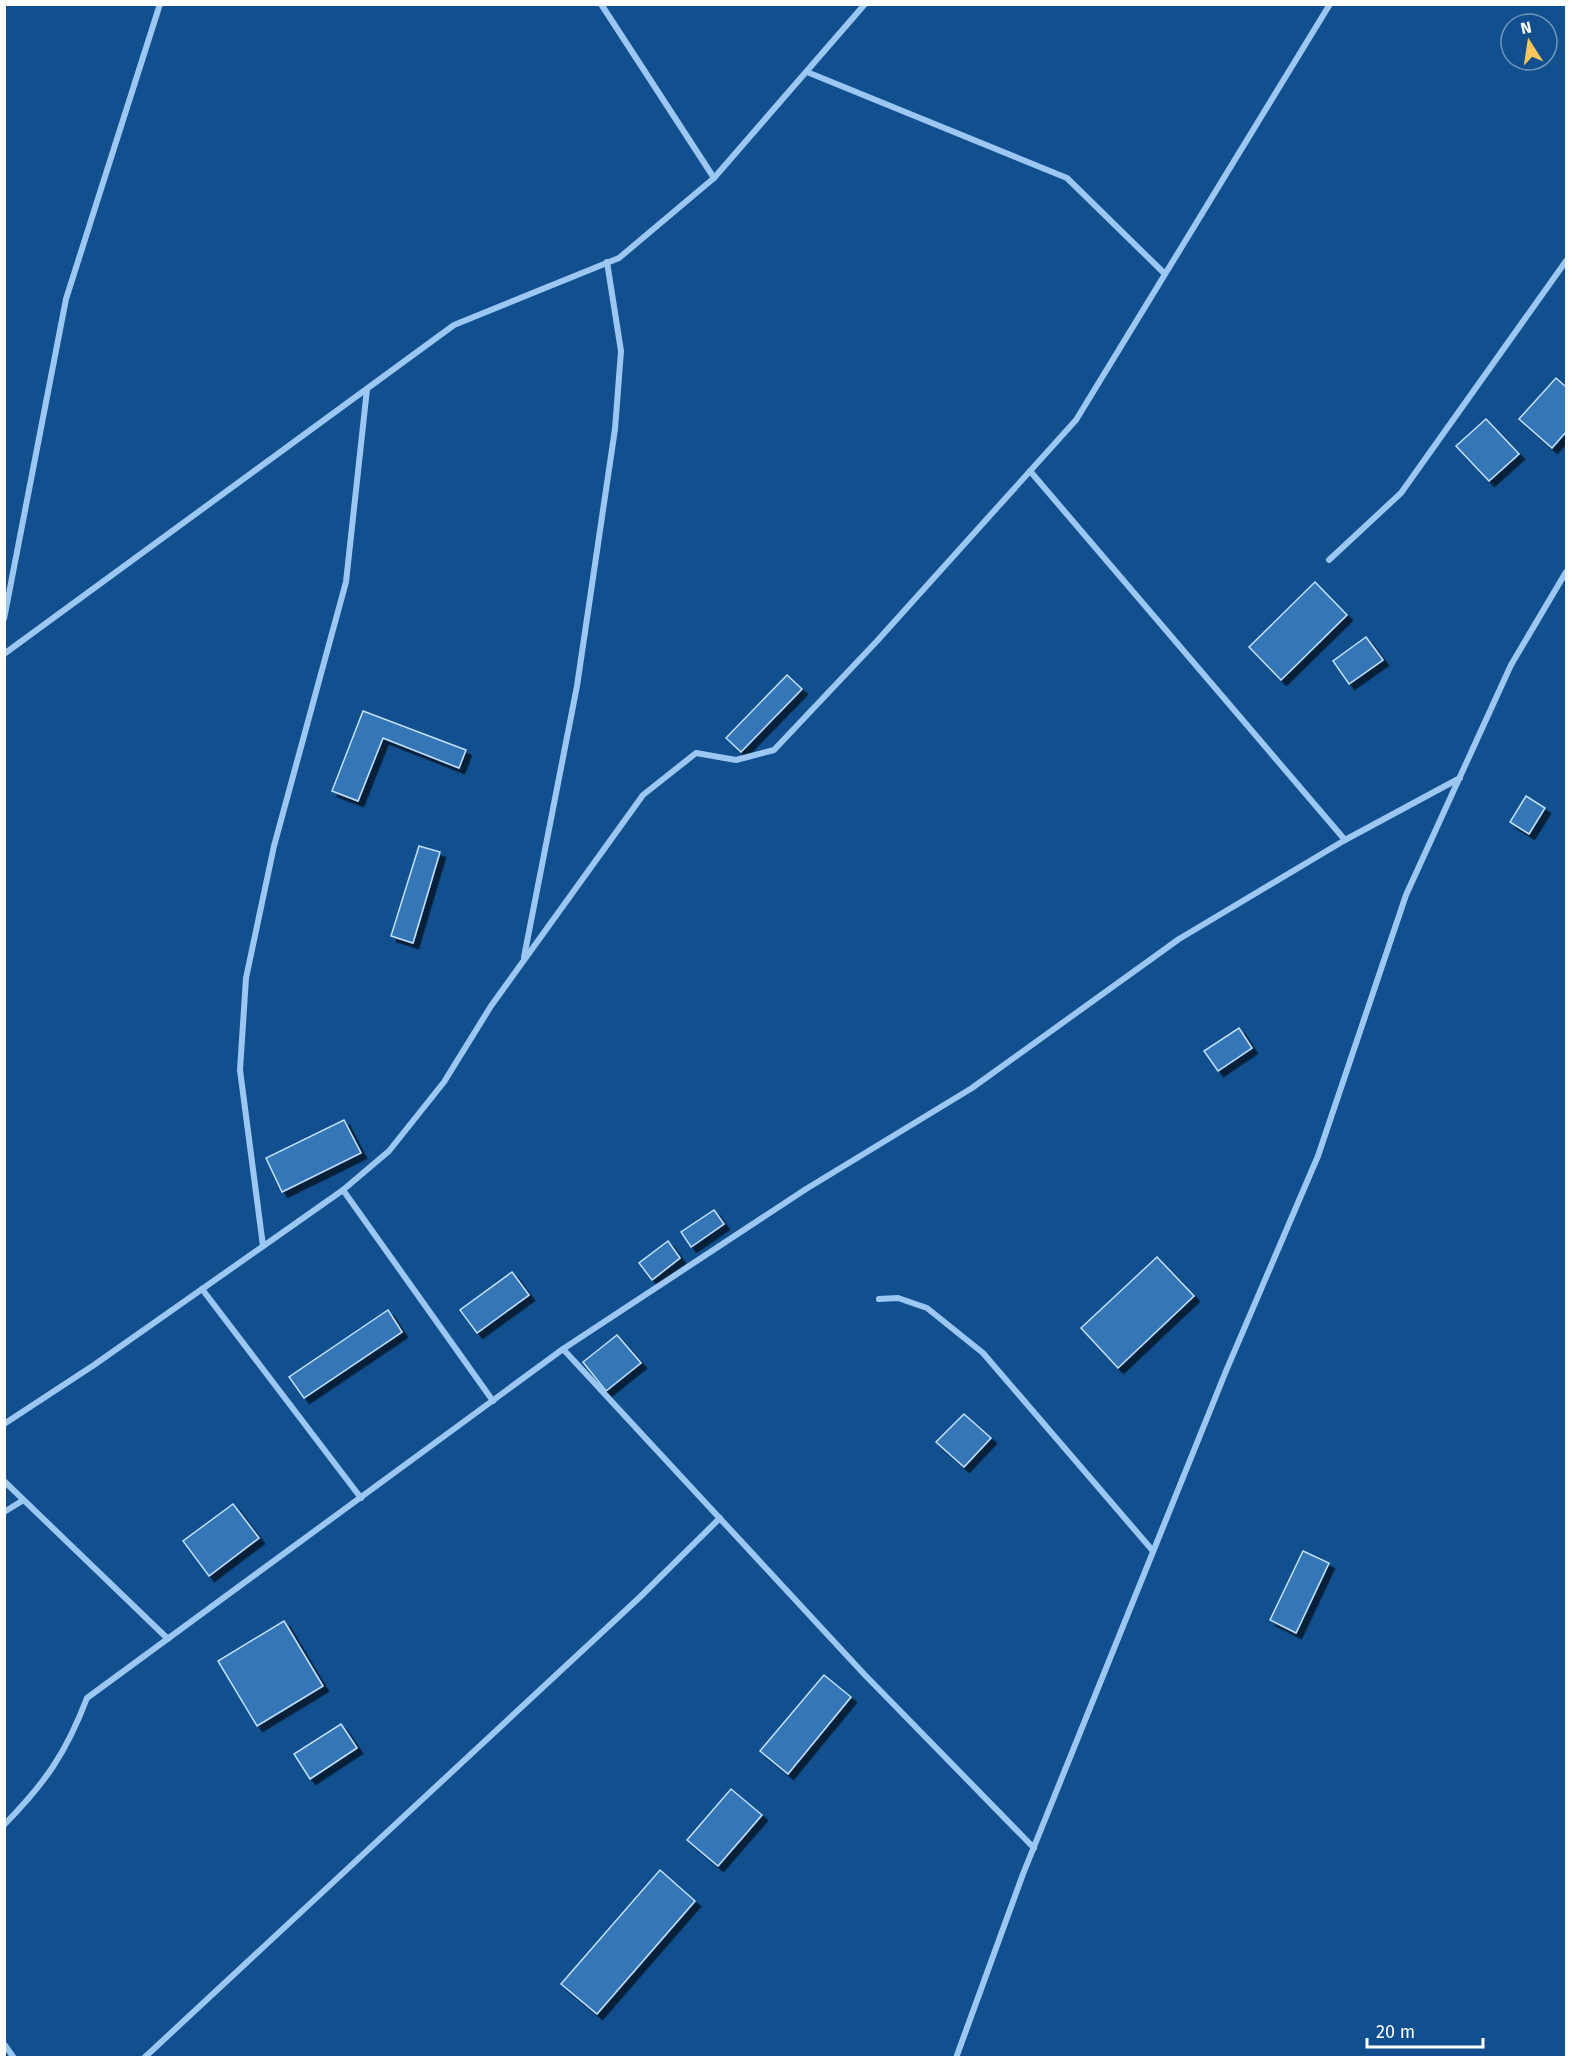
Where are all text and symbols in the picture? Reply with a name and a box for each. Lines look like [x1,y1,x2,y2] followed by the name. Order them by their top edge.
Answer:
[1499,12,1559,72] north arrow
[1519,17,1533,38] text: N
[1367,2011,1482,2049] scale bar
[1376,2021,1415,2043] text: 20 m

